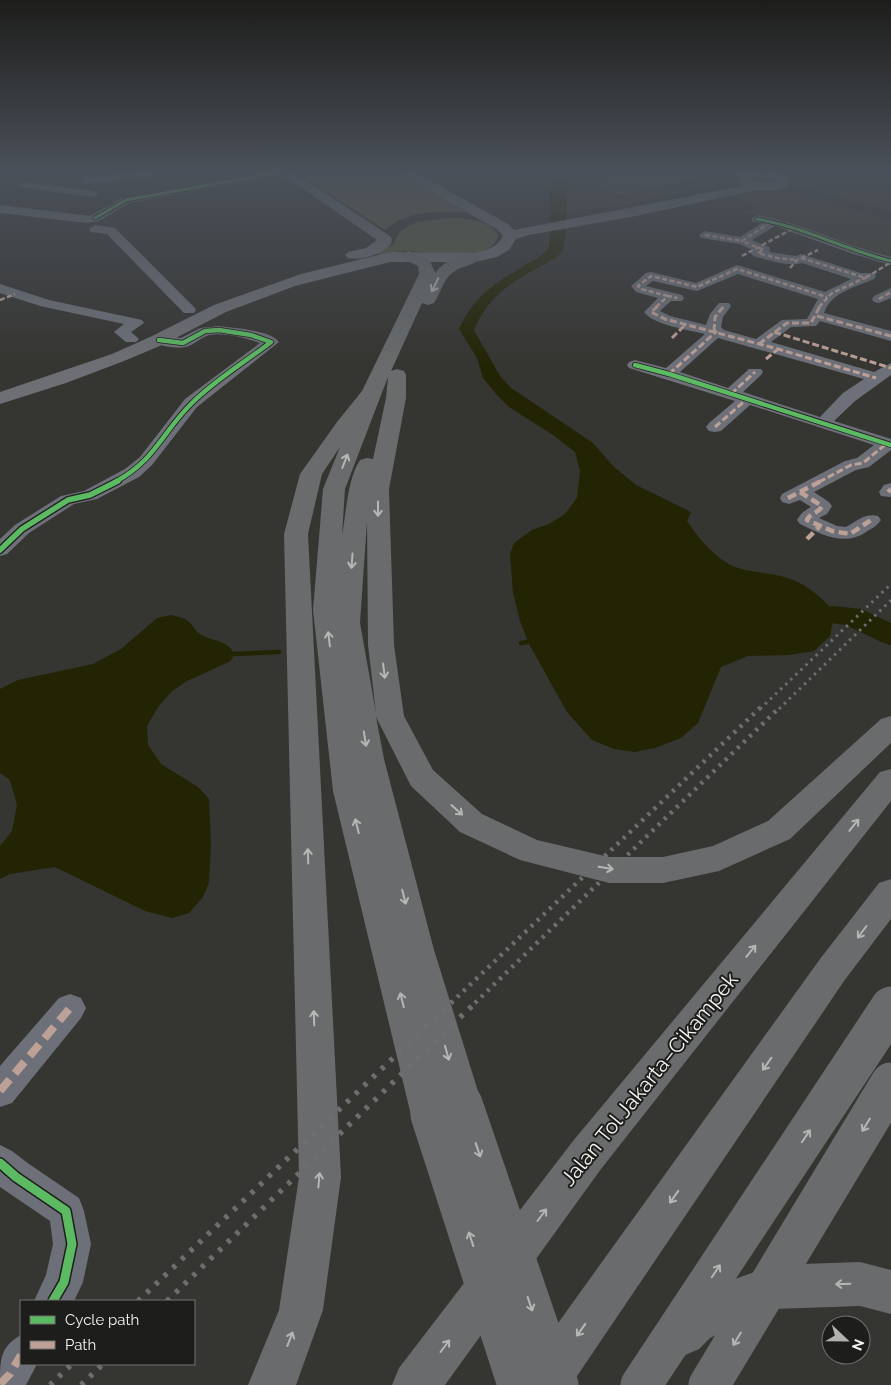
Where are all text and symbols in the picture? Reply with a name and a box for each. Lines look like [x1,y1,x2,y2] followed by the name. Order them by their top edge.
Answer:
[430,277,439,292] one-way arrow
[341,454,350,469] one-way arrow
[373,500,383,517] one-way arrow
[347,552,357,568] one-way arrow
[324,631,334,647] one-way arrow
[379,663,389,679] one-way arrow
[361,731,371,747] one-way arrow
[450,804,463,816] one-way arrow
[352,818,361,834] one-way arrow
[848,818,859,831] one-way arrow
[303,848,313,864] one-way arrow
[598,864,614,874] one-way arrow
[399,888,409,904] one-way arrow
[856,925,867,938] one-way arrow
[746,945,757,958] one-way arrow
[555,967,743,1191] street label: Jalan Tol Jakarta–Cikampek
[396,993,406,1009] one-way arrow
[310,1010,319,1026] one-way arrow
[443,1045,453,1061] one-way arrow
[762,1057,772,1071] one-way arrow
[860,1117,870,1131] one-way arrow
[801,1129,811,1143] one-way arrow
[473,1142,483,1158] one-way arrow
[314,1173,324,1189] one-way arrow
[669,1190,679,1204] one-way arrow
[537,1208,547,1222] one-way arrow
[465,1231,475,1247] one-way arrow
[711,1265,721,1279] one-way arrow
[836,1280,852,1289] one-way arrow
[526,1295,535,1311] one-way arrow
[20,1300,195,1365] legend
[65,1311,139,1329] text: Cycle path
[821,1315,871,1365] north arrow
[576,1323,586,1337] one-way arrow
[286,1332,295,1348] one-way arrow
[731,1332,742,1346] one-way arrow
[65,1336,96,1354] text: Path
[849,1337,867,1353] text: N
[440,1339,450,1353] one-way arrow

